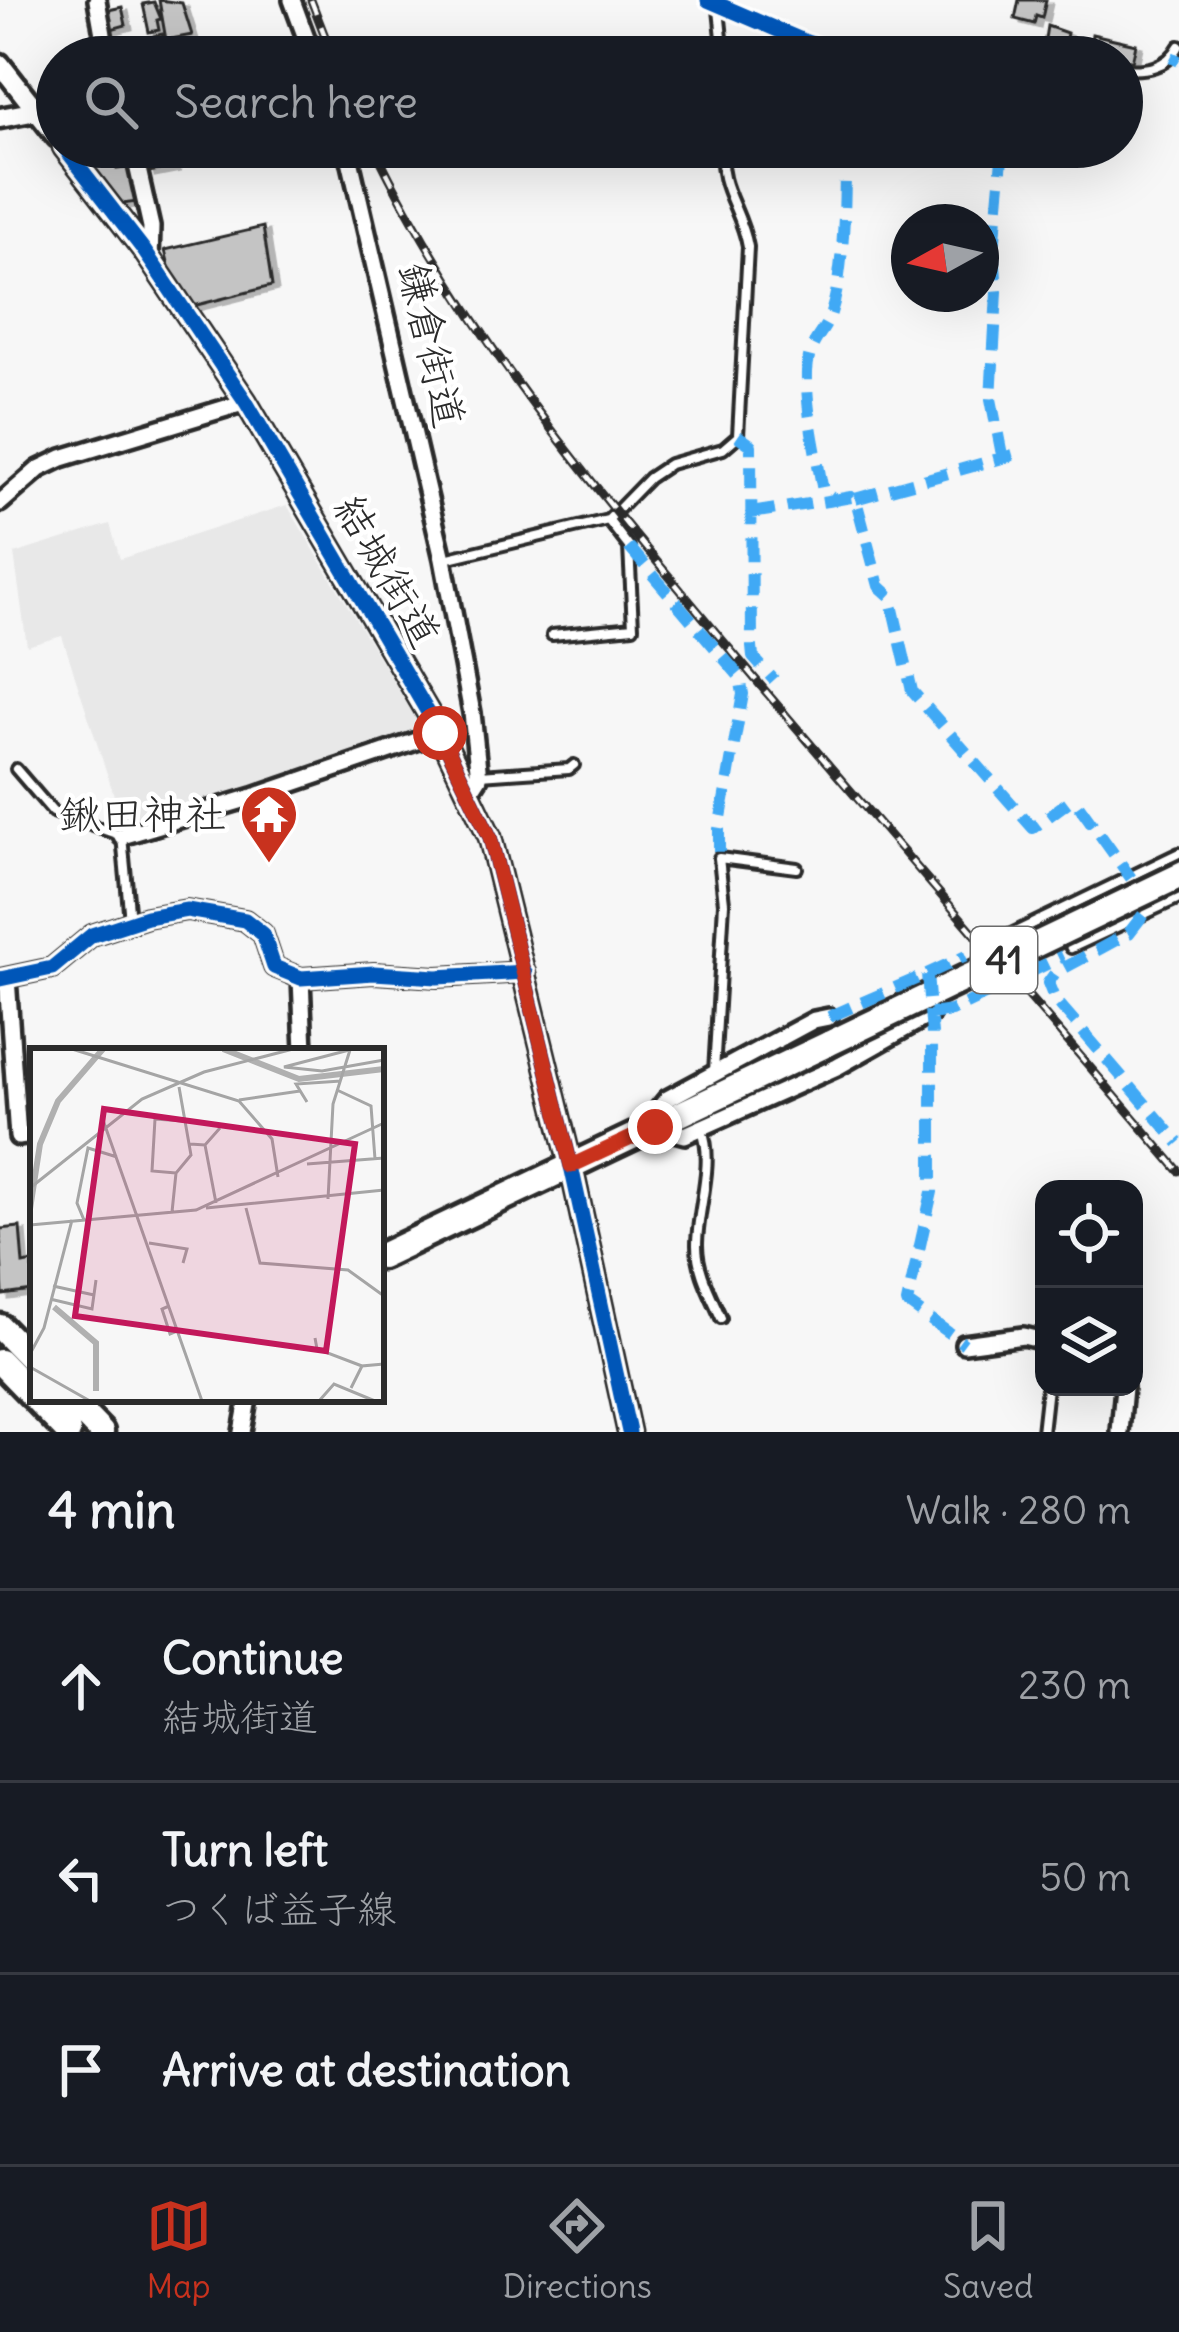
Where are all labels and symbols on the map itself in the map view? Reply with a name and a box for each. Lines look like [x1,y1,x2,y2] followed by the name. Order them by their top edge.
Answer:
[891,204,999,312] north arrow
[388,257,476,433] street label: 鎌倉街道
[323,485,453,657] street label: 結城街道
[413,706,467,760] route start
[238,783,300,865] temple icon: 鍬田神社
[59,788,227,840] place label: 鍬田神社
[971,927,1037,993] road number: 41
[30,1048,384,1402] inset map
[628,1100,682,1154] route end

